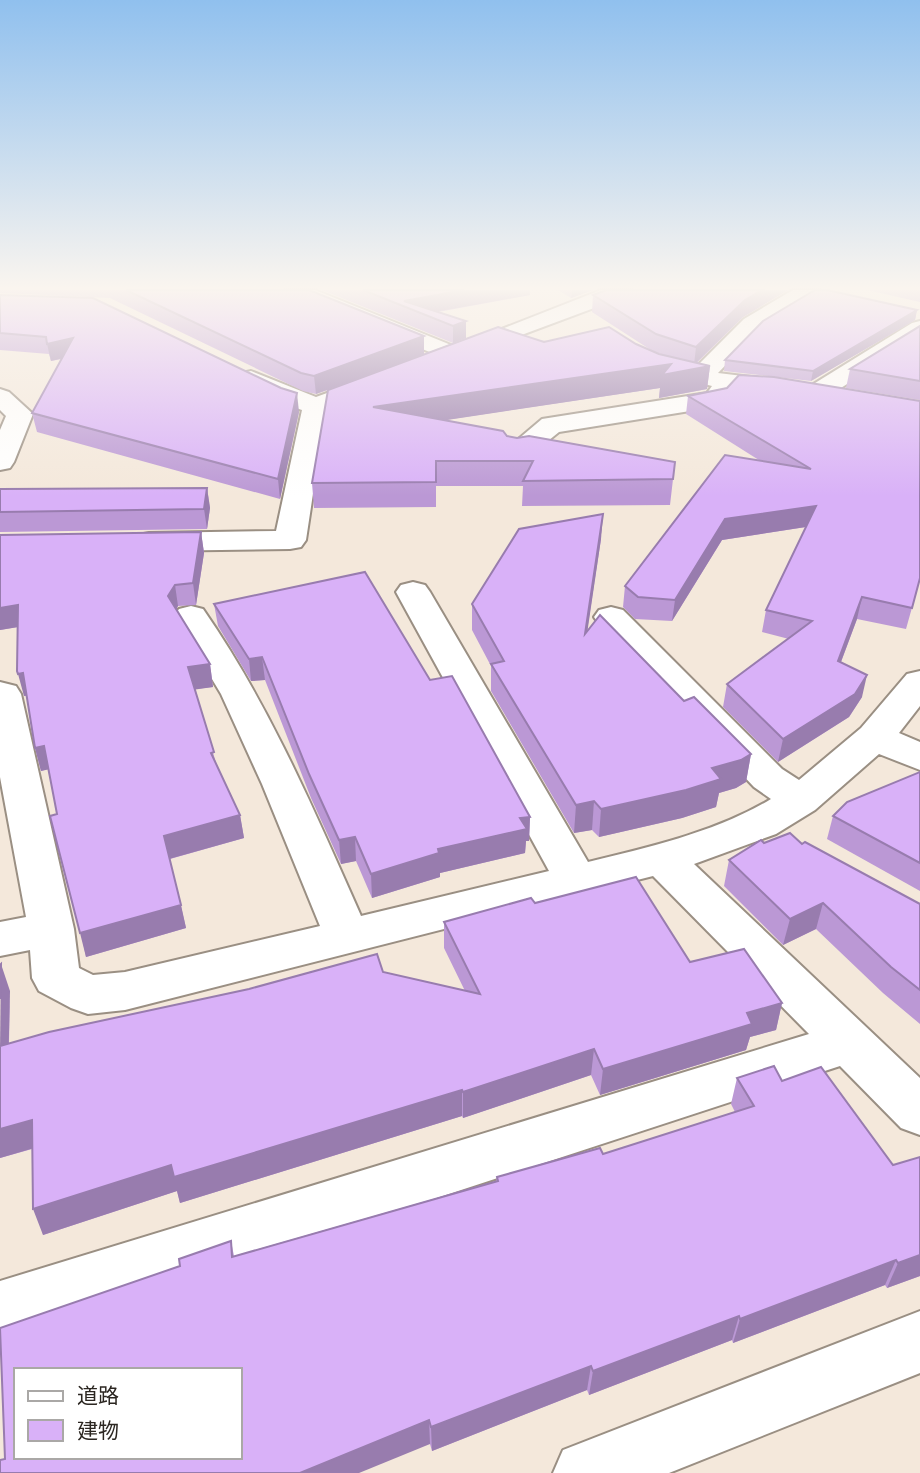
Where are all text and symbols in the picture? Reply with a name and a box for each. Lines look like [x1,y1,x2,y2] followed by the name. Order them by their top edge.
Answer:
[14,1368,242,1459] legend
[77,1384,119,1409] text: 道路
[77,1419,119,1444] text: 建物

